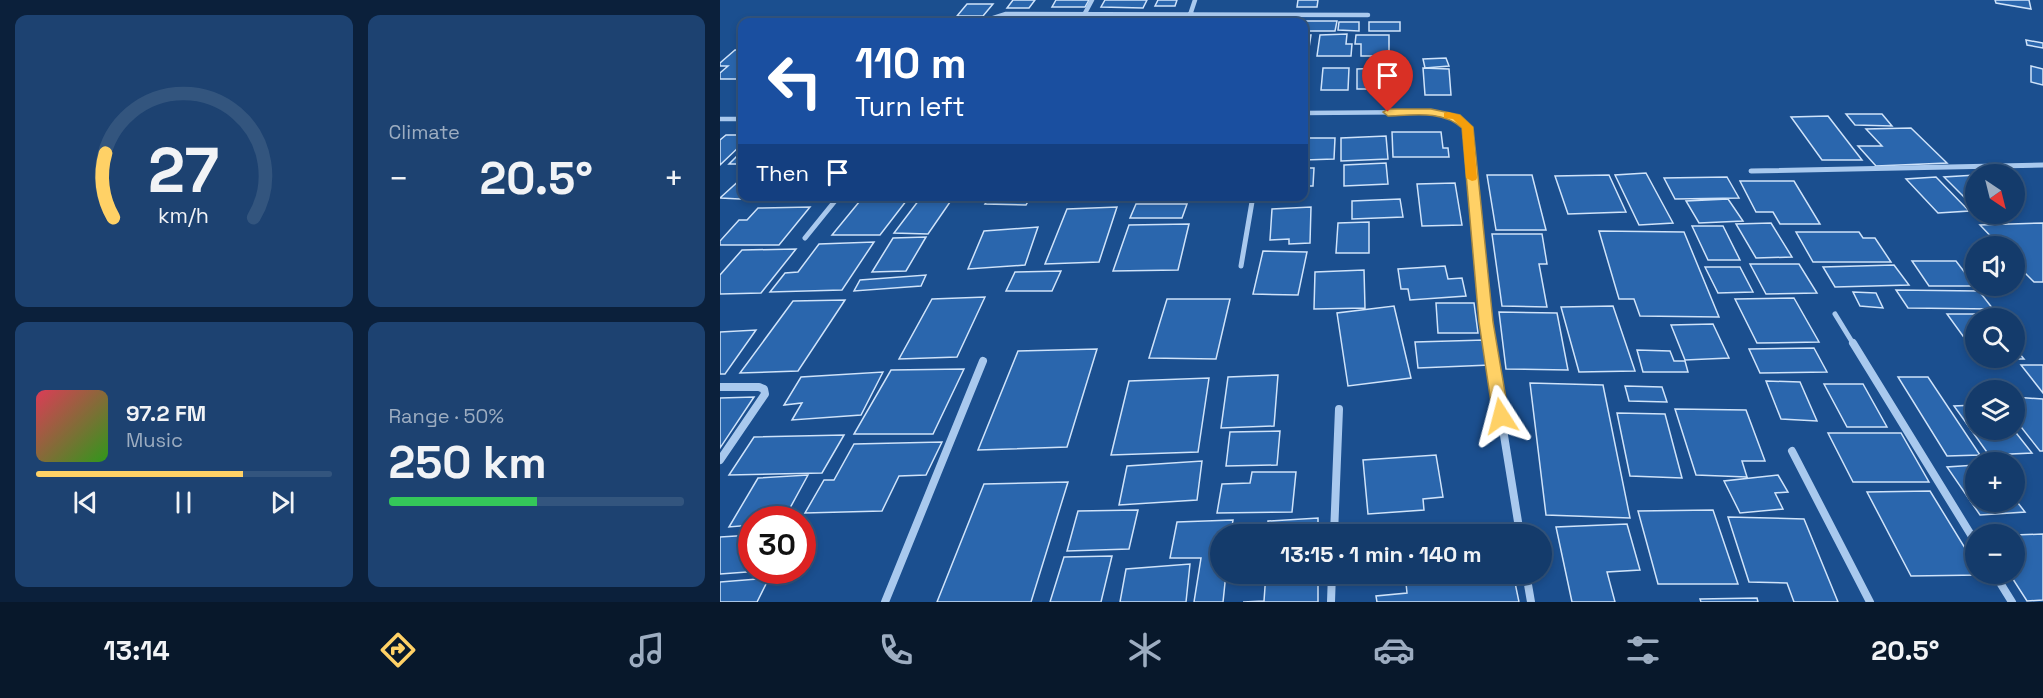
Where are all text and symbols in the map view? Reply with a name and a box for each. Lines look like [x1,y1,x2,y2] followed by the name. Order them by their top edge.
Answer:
[855,37,967,90] text: 110 m
[756,42,834,120] icon: left
[1362,50,1413,112] pin
[1371,59,1404,92] icon: arrive
[855,89,965,124] text: Turn left
[389,119,460,145] text: Climate
[148,131,219,210] text: 27
[480,150,593,207] text: 20.5°
[821,156,854,189] icon: arrive
[389,158,409,200] text: −
[664,158,684,200] text: +
[756,159,809,187] text: Then
[1965,164,2025,224] north arrow
[1965,164,2025,584] map controls
[158,202,209,229] text: km/h
[1965,236,2025,296] button: sound
[1965,308,2025,368] button: search
[1965,380,2025,440] button: layers
[1469,384,1533,448] position arrow
[126,399,206,427] text: 97.2 FM
[389,403,504,429] text: Range · 50%
[126,427,183,453] text: Music
[389,434,547,491] text: 250 km
[1965,452,2025,512] button: +
[69,486,102,519] icon: previous
[167,486,200,519] icon: pause
[266,486,299,519] icon: next
[738,506,816,584] speed limit sign: 30
[1965,524,2025,584] button: −
[1280,540,1482,568] text: 13:15 · 1 min · 140 m
[377,629,419,671] icon: directions
[626,629,668,671] icon: music
[875,629,917,671] icon: phone
[1124,629,1166,671] icon: climate
[1373,629,1415,671] icon: car
[1622,629,1664,671] icon: filters
[104,633,170,668] text: 13:14
[1871,633,1939,668] text: 20.5°

